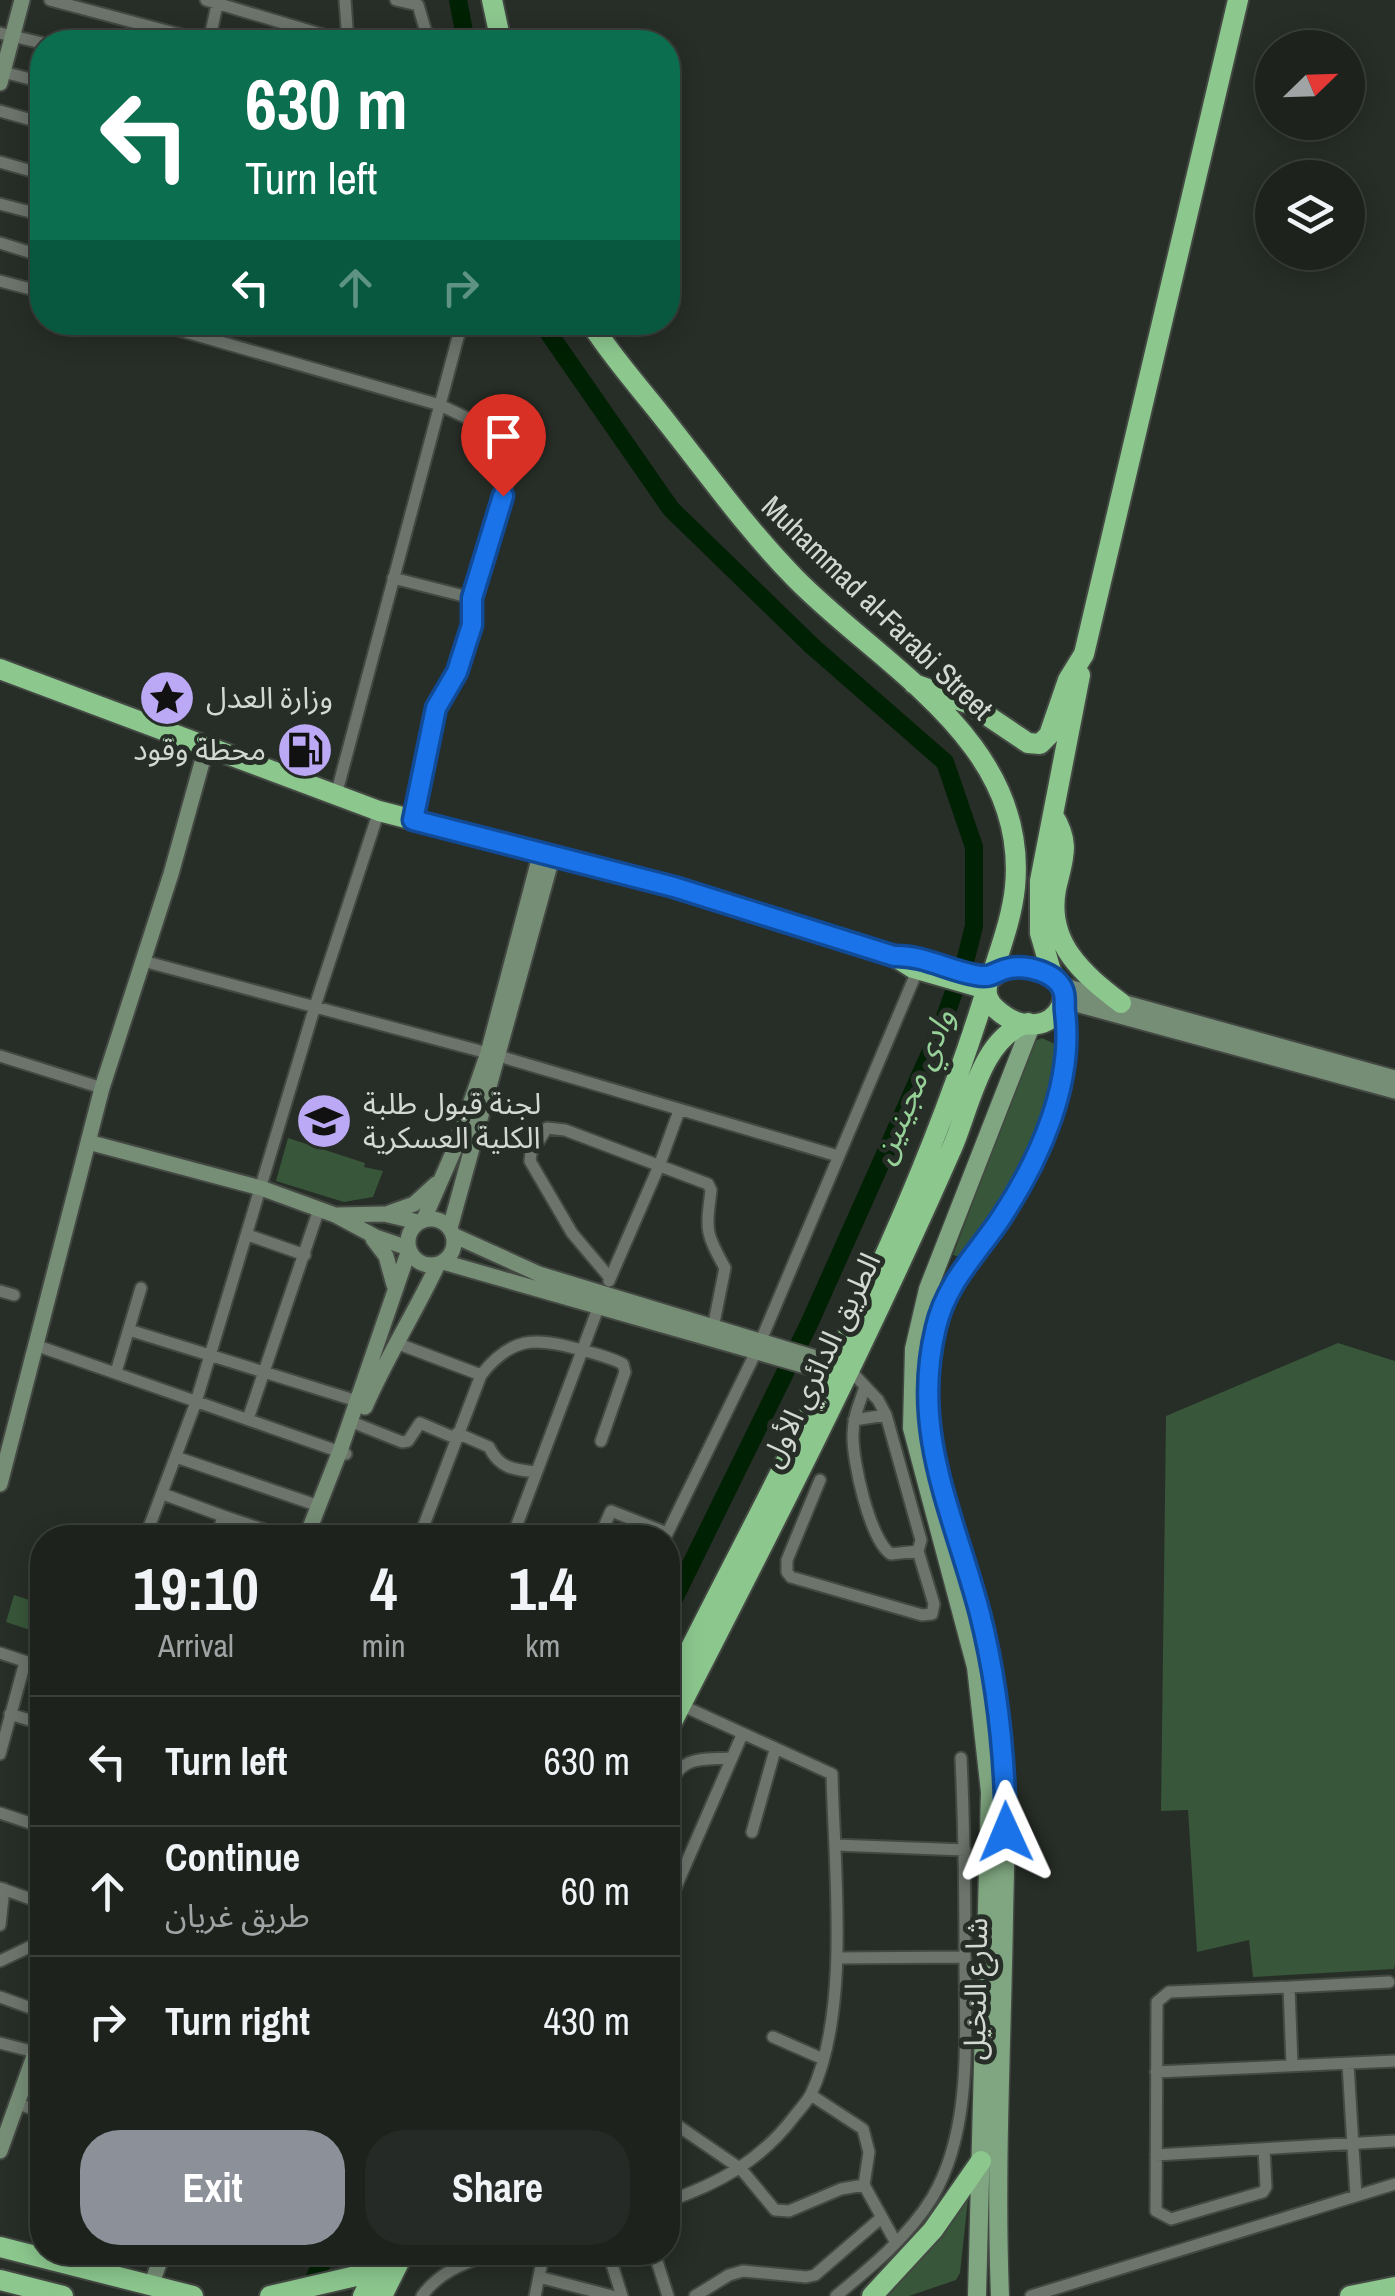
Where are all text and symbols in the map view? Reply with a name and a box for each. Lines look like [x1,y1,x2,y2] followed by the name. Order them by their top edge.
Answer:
[1255,30,1365,140] north arrow
[1255,30,1365,270] map controls
[245,57,408,151] text: 630 m
[80,70,210,200] icon: left
[245,147,377,208] text: Turn left
[1255,160,1365,270] button: layers
[223,260,278,315] icon: left
[328,260,383,315] icon: ahead
[433,260,488,315] icon: right
[461,394,546,497] pin
[476,409,531,464] icon: arrive
[754,486,1002,728] street label: Muhammad al-Farabi Street
[137,668,197,728] place icon: وزارة العدل
[206,677,333,717] place label: وزارة العدل
[275,720,335,780] fuel station icon: محطة وقود
[133,729,266,769] place label: محطة وقود
[861,1002,968,1172] water label: وادي مجينين
[363,1083,541,1157] place label: لجنة قبول طلبة الكلية العسكرية
[294,1091,354,1151] school or university icon: لجنة قبول طلبة الكلية العسكرية
[751,1246,893,1475] street label: الطريق الدائري الأول
[133,1548,259,1629] text: 19:10
[370,1548,397,1629] text: 4
[509,1548,577,1629] text: 1.4
[158,1624,234,1667] text: Arrival
[362,1624,406,1667] text: min
[525,1624,560,1667] text: km
[80,1734,135,1789] icon: left
[165,1736,287,1787] text: Turn left
[543,1736,630,1787] text: 630 m
[954,1780,1058,1884] position arrow
[165,1832,300,1883] text: Continue
[80,1864,135,1919] icon: ahead
[561,1866,630,1917] text: 60 m
[165,1894,310,1937] text: طريق غريان
[954,1917,999,2061] street label: شارع النخيل
[80,1994,135,2049] icon: right
[165,1996,310,2047] text: Turn right
[543,1996,630,2047] text: 430 m
[80,2130,345,2245] button: Exit
[365,2130,630,2245] button: Share

